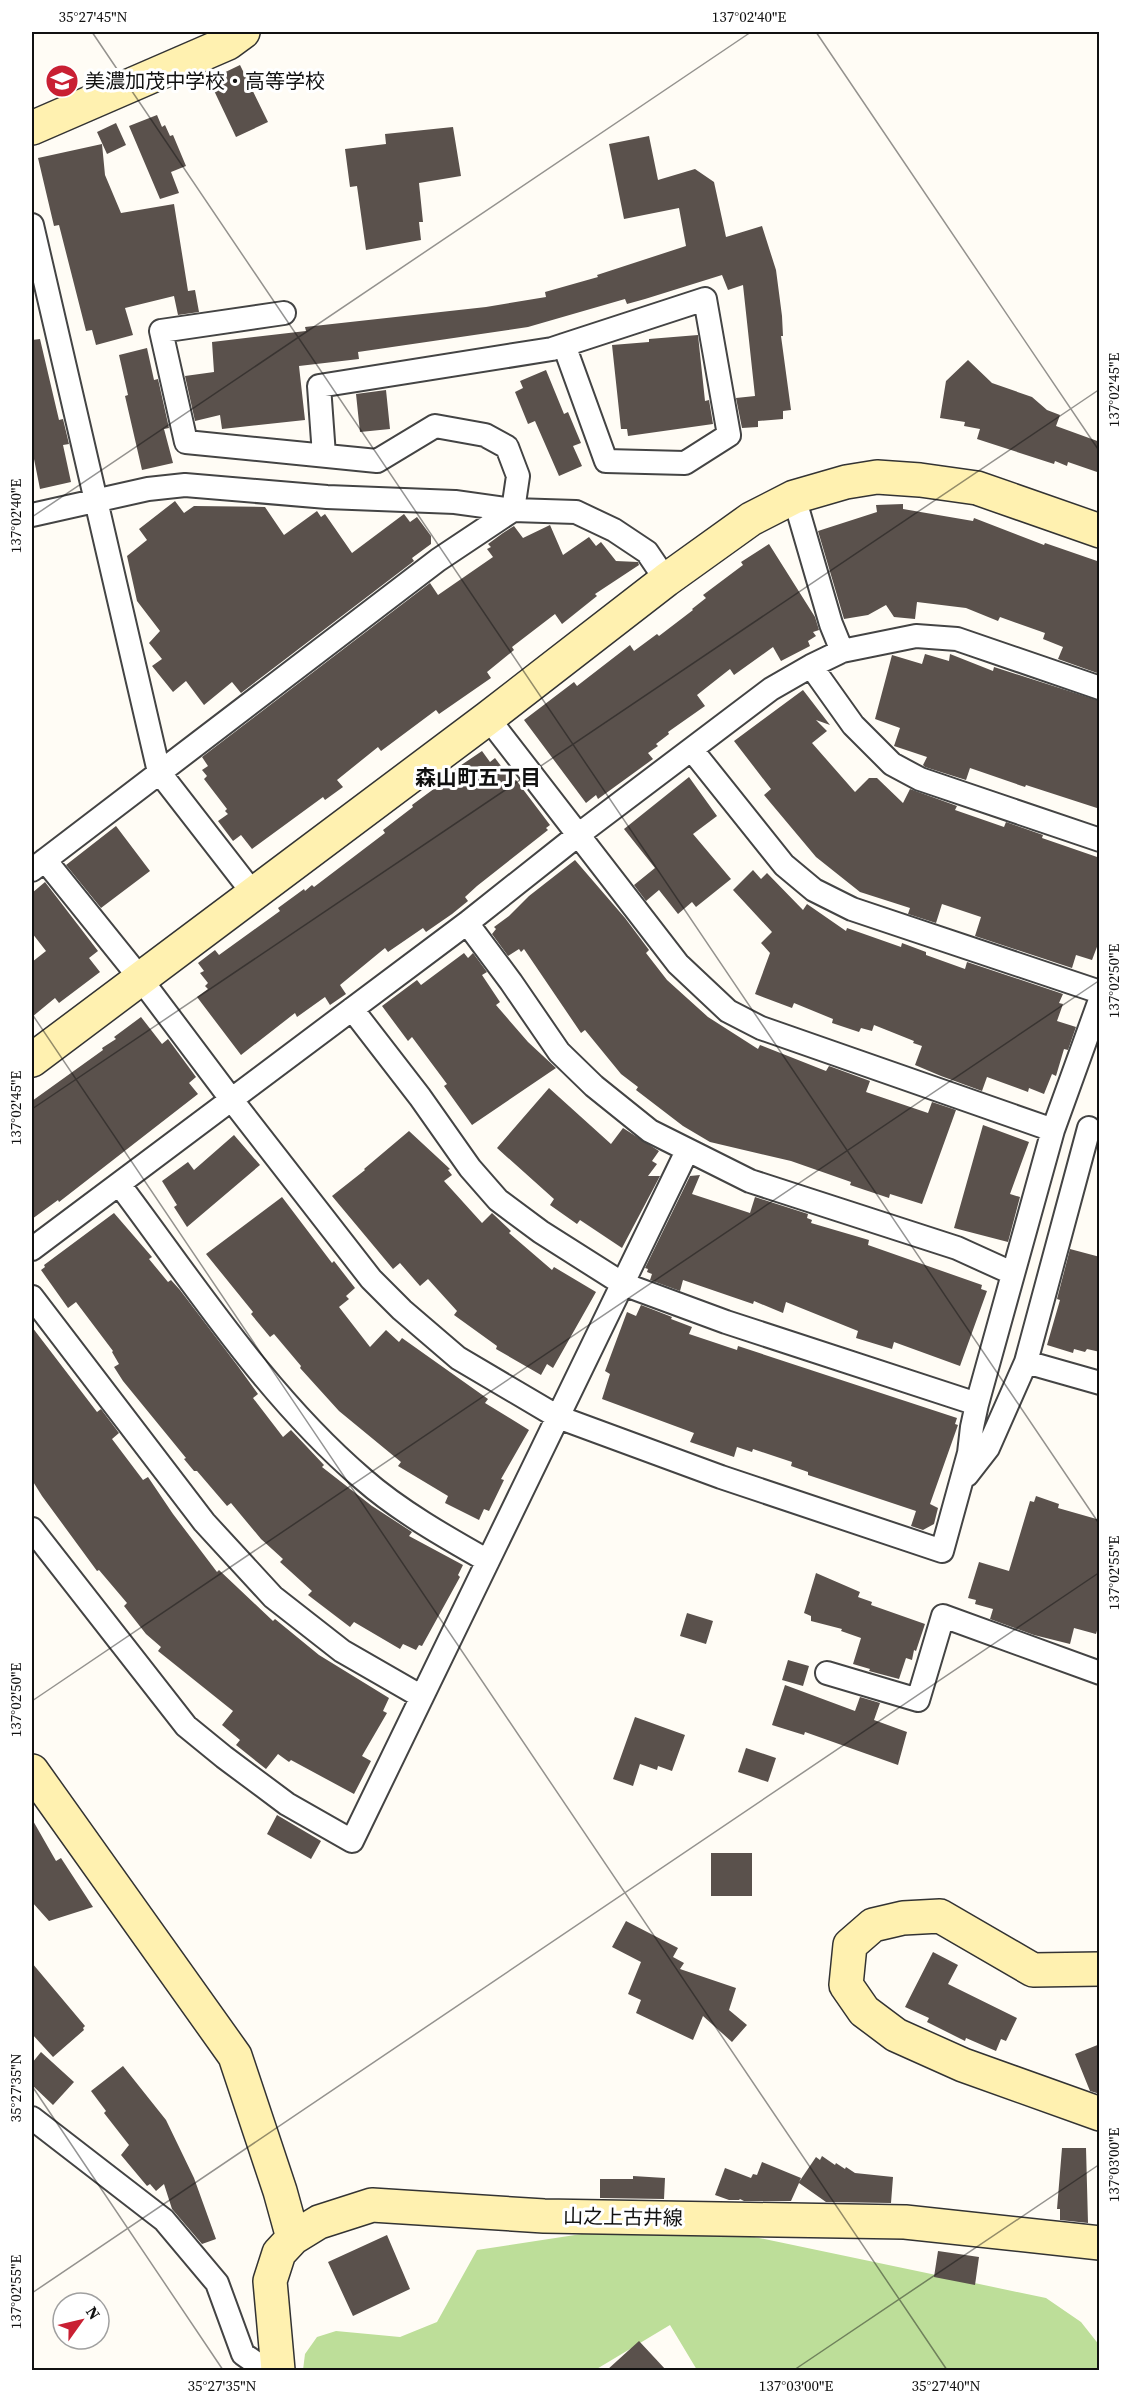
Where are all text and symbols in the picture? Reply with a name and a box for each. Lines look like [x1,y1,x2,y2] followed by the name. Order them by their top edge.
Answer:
[58,6,128,27] text: 35°27'45"N
[712,6,786,27] text: 137°02'40"E
[44,63,80,99] school or university icon: 美濃加茂中学校・高等学校
[85,67,325,95] place label: 美濃加茂中学校・高等学校
[1103,353,1124,427] text: 137°02'45"E
[5,479,26,553] text: 137°02'40"E
[415,763,541,792] district label: 森山町五丁目
[1103,944,1124,1018] text: 137°02'50"E
[5,1071,26,1145] text: 137°02'45"E
[1103,1536,1124,1610] text: 137°02'55"E
[5,1663,26,1737] text: 137°02'50"E
[5,2053,26,2123] text: 35°27'35"N
[1103,2128,1124,2202] text: 137°03'00"E
[563,2202,683,2232] street label: 山之上古井線
[5,2255,26,2329] text: 137°02'55"E
[51,2291,111,2351] north arrow
[81,2302,106,2324] text: N
[187,2375,257,2396] text: 35°27'35"N
[759,2375,833,2396] text: 137°03'00"E
[911,2375,981,2396] text: 35°27'40"N

